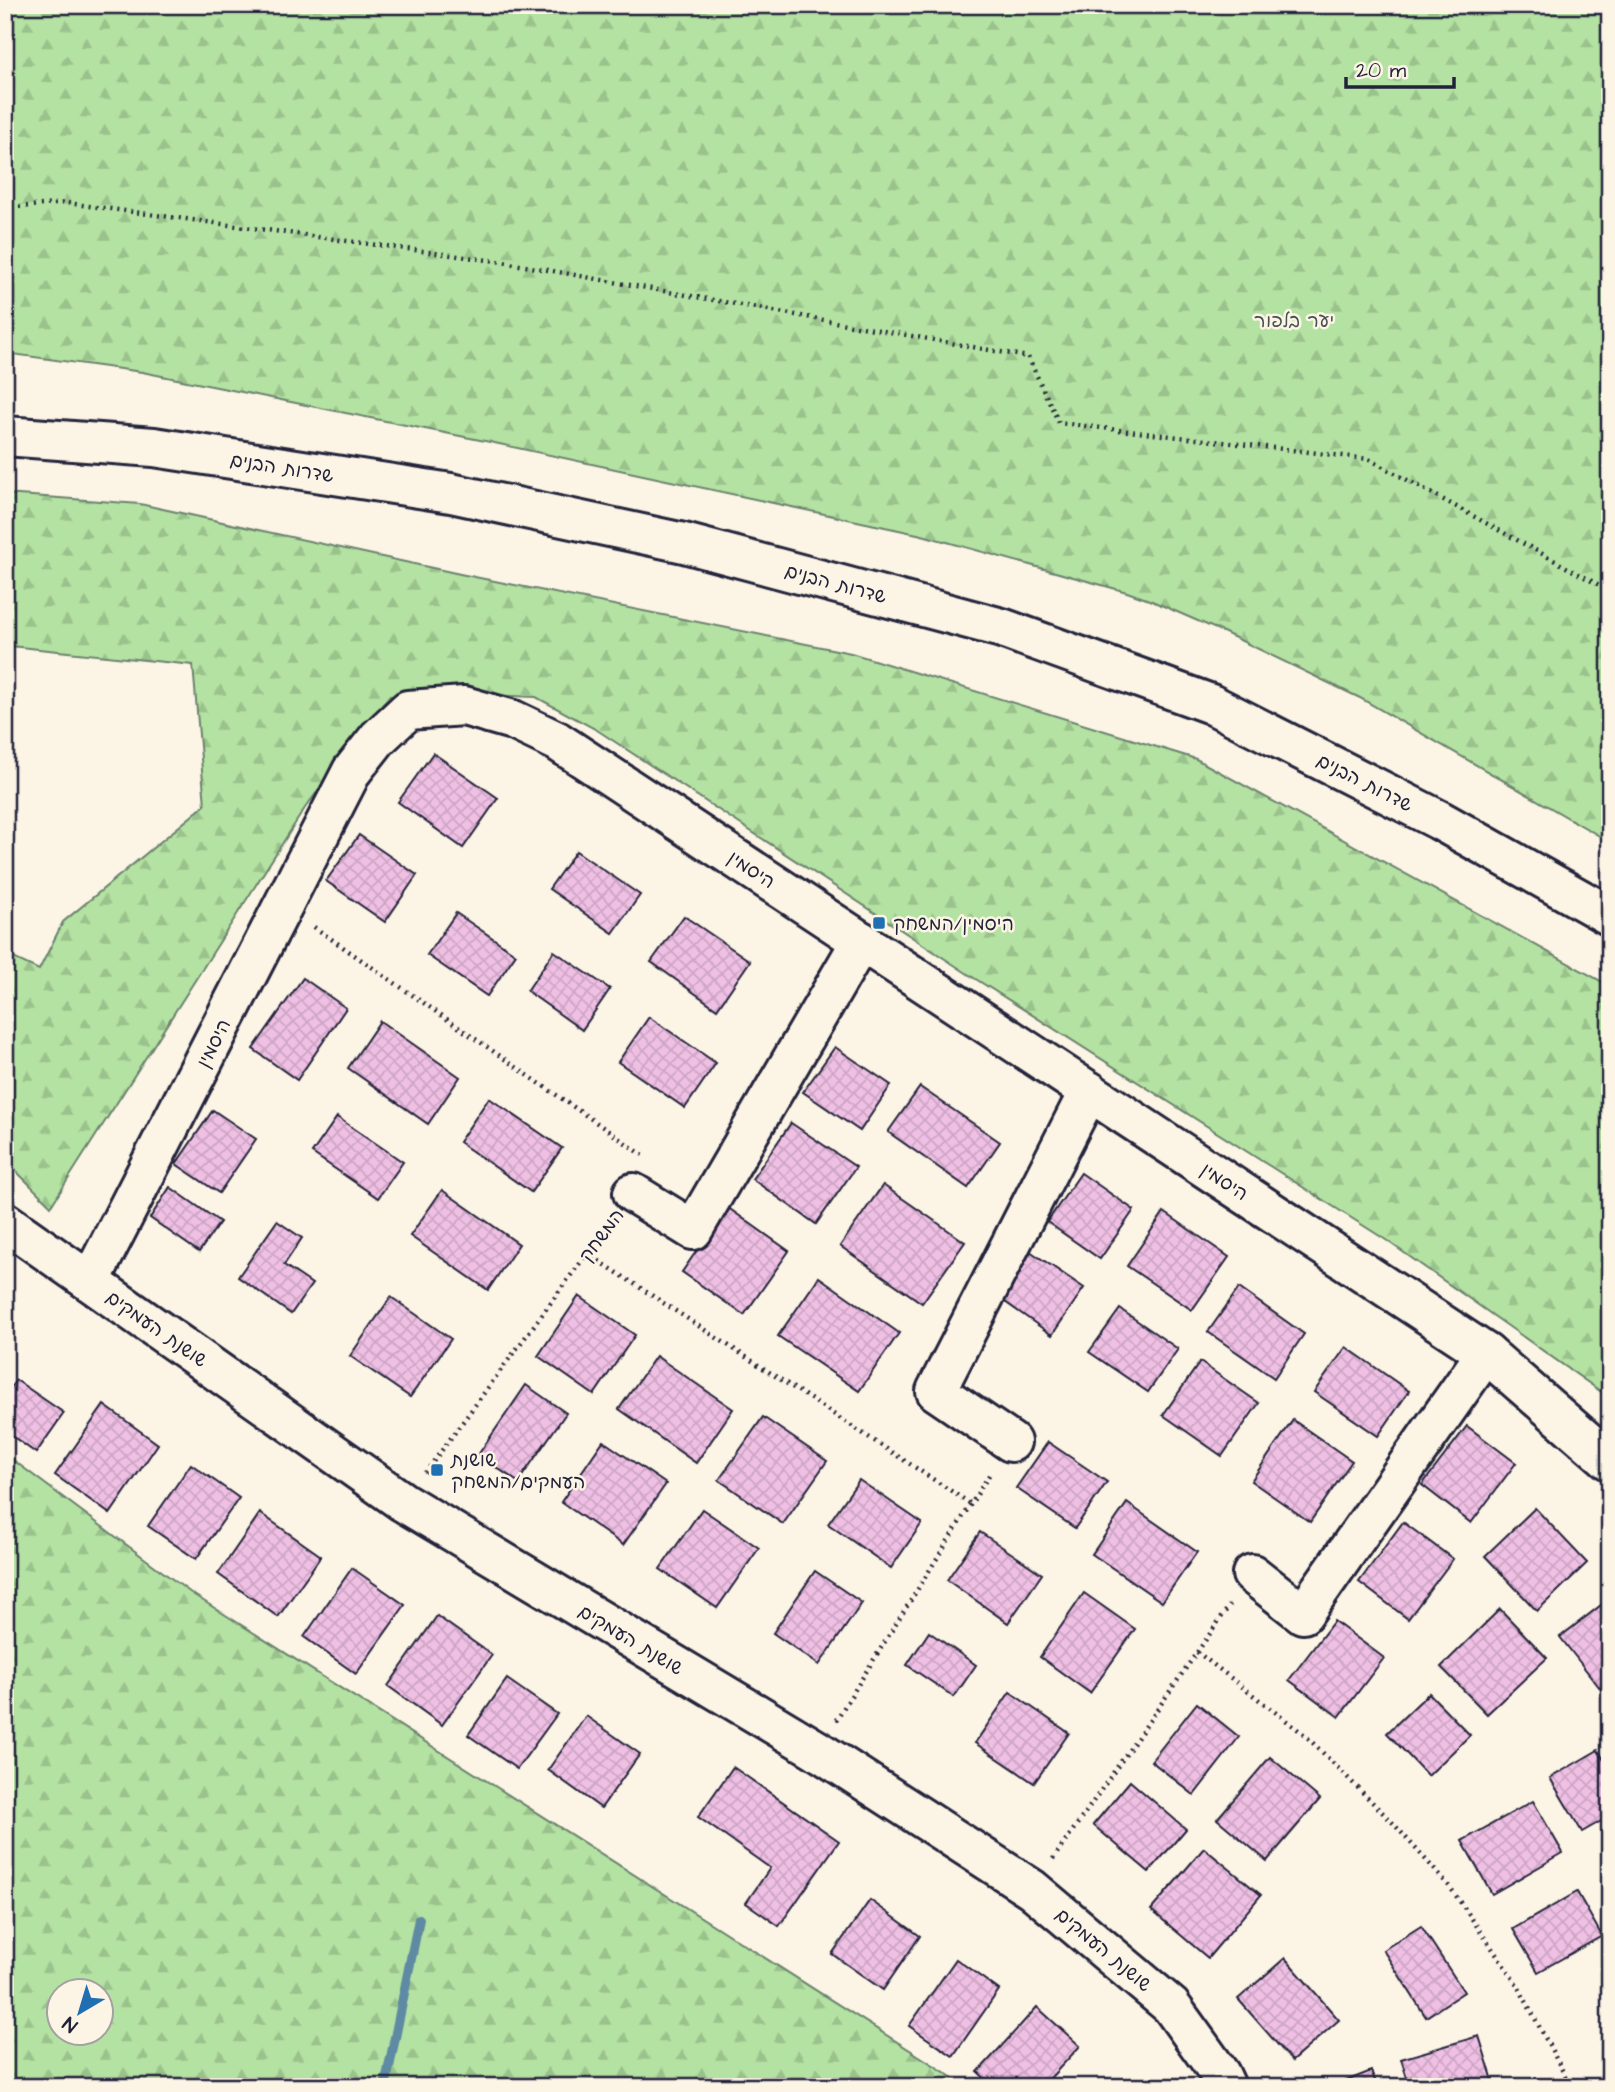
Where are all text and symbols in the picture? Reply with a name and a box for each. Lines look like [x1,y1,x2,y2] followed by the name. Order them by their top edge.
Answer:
[1346,46,1454,90] scale bar
[1356,56,1407,85] text: 20 m
[1254,308,1334,335] park label: יער בלפור
[228,447,336,490] street label: שדרות הבנים
[782,558,890,611] street label: שדרות הבנים
[1312,748,1417,819] street label: שדרות הבנים
[722,845,780,896] street label: היסמין
[893,911,1014,938] place label: היסמין/המשחק
[871,915,887,931] marker: היסמין/המשחק
[191,1015,238,1073] street label: היסמין
[1195,1157,1253,1208] street label: היסמין
[573,1204,631,1268] street label: המשחק
[100,1284,212,1374] street label: שושנת העמקים
[450,1447,586,1496] place label: שושנת העמקים/המשחק
[429,1462,445,1478] marker: שושנת העמקים/המשחק
[573,1598,688,1682] street label: שושנת העמקים
[1049,1902,1157,1998] street label: שושנת העמקים
[46,1976,116,2046] north arrow
[57,2010,83,2039] text: N

